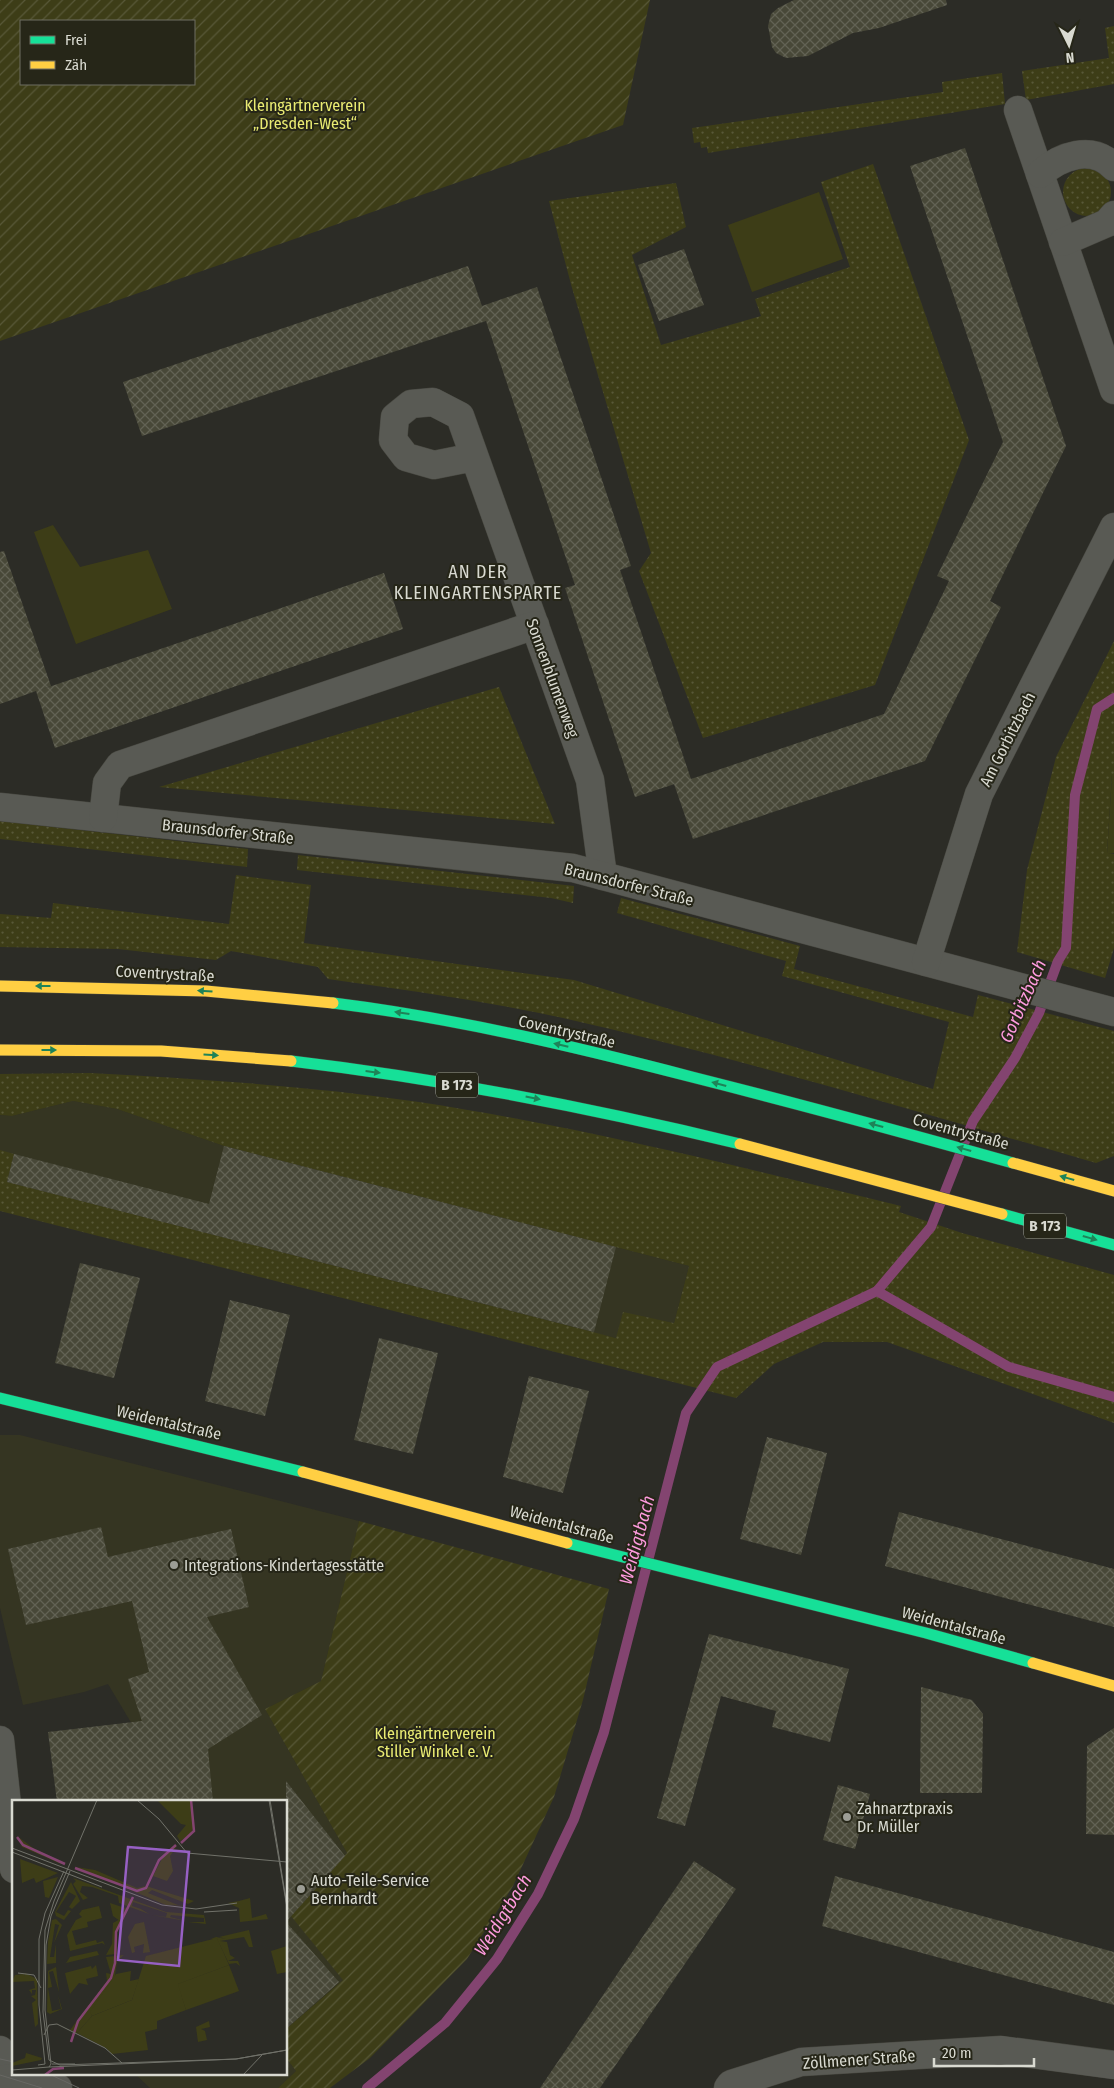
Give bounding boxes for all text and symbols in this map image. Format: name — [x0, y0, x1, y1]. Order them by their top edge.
legend — [20, 20, 195, 85]
north arrow — [1044, 20, 1094, 70]
text: Frei — [65, 31, 87, 49]
text: N — [1065, 49, 1075, 66]
text: Zäh — [65, 56, 87, 74]
park label: Kleingärtnerverein „Dresden-West“ — [244, 96, 366, 133]
district label: AN DER KLEINGARTENSPARTE — [394, 561, 562, 604]
street label: Sonnenblumenweg — [522, 616, 583, 741]
street label: Am Gorbitzbach — [976, 689, 1039, 790]
street label: Braunsdorfer Straße — [161, 815, 295, 848]
street label: Braunsdorfer Straße — [562, 859, 696, 910]
water label: Gorbitzbach — [995, 956, 1051, 1046]
street label: Coventrystraße — [115, 961, 215, 986]
one-way arrow — [35, 982, 51, 990]
one-way arrow — [197, 986, 213, 994]
one-way arrow — [394, 1009, 410, 1017]
street label: Coventrystraße — [517, 1011, 617, 1052]
one-way arrow — [554, 1041, 569, 1049]
one-way arrow — [41, 1046, 57, 1054]
one-way arrow — [203, 1051, 219, 1059]
one-way arrow — [365, 1068, 381, 1076]
road number: B 173 — [436, 1072, 478, 1098]
one-way arrow — [711, 1079, 726, 1087]
one-way arrow — [525, 1094, 541, 1102]
street label: Coventrystraße — [911, 1110, 1011, 1153]
one-way arrow — [869, 1121, 884, 1129]
one-way arrow — [956, 1144, 971, 1152]
one-way arrow — [1059, 1173, 1074, 1181]
road number: B 173 — [1024, 1214, 1066, 1238]
one-way arrow — [1083, 1235, 1098, 1243]
street label: Weidentalstraße — [115, 1401, 223, 1444]
water label: Weidigtbach — [615, 1493, 659, 1587]
street label: Weidentalstraße — [508, 1501, 616, 1548]
place label: Integrations-Kindertagesstätte — [184, 1556, 384, 1575]
marker: Integrations-Kindertagesstätte — [168, 1559, 180, 1571]
street label: Weidentalstraße — [900, 1602, 1008, 1649]
park label: Kleingärtnerverein Stiller Winkel e. V. — [374, 1724, 496, 1761]
place label: Zahnarztpraxis Dr. Müller — [857, 1799, 953, 1836]
inset map — [12, 1800, 288, 2076]
marker: Zahnarztpraxis Dr. Müller — [841, 1811, 853, 1823]
water label: Weidigtbach — [469, 1870, 537, 1960]
place label: Auto-Teile-Service Bernhardt — [311, 1871, 429, 1908]
marker: Auto-Teile-Service Bernhardt — [295, 1883, 307, 1895]
scale bar — [934, 2036, 1034, 2068]
text: 20 m — [942, 2044, 972, 2062]
street label: Zöllmener Straße — [802, 2046, 916, 2073]

